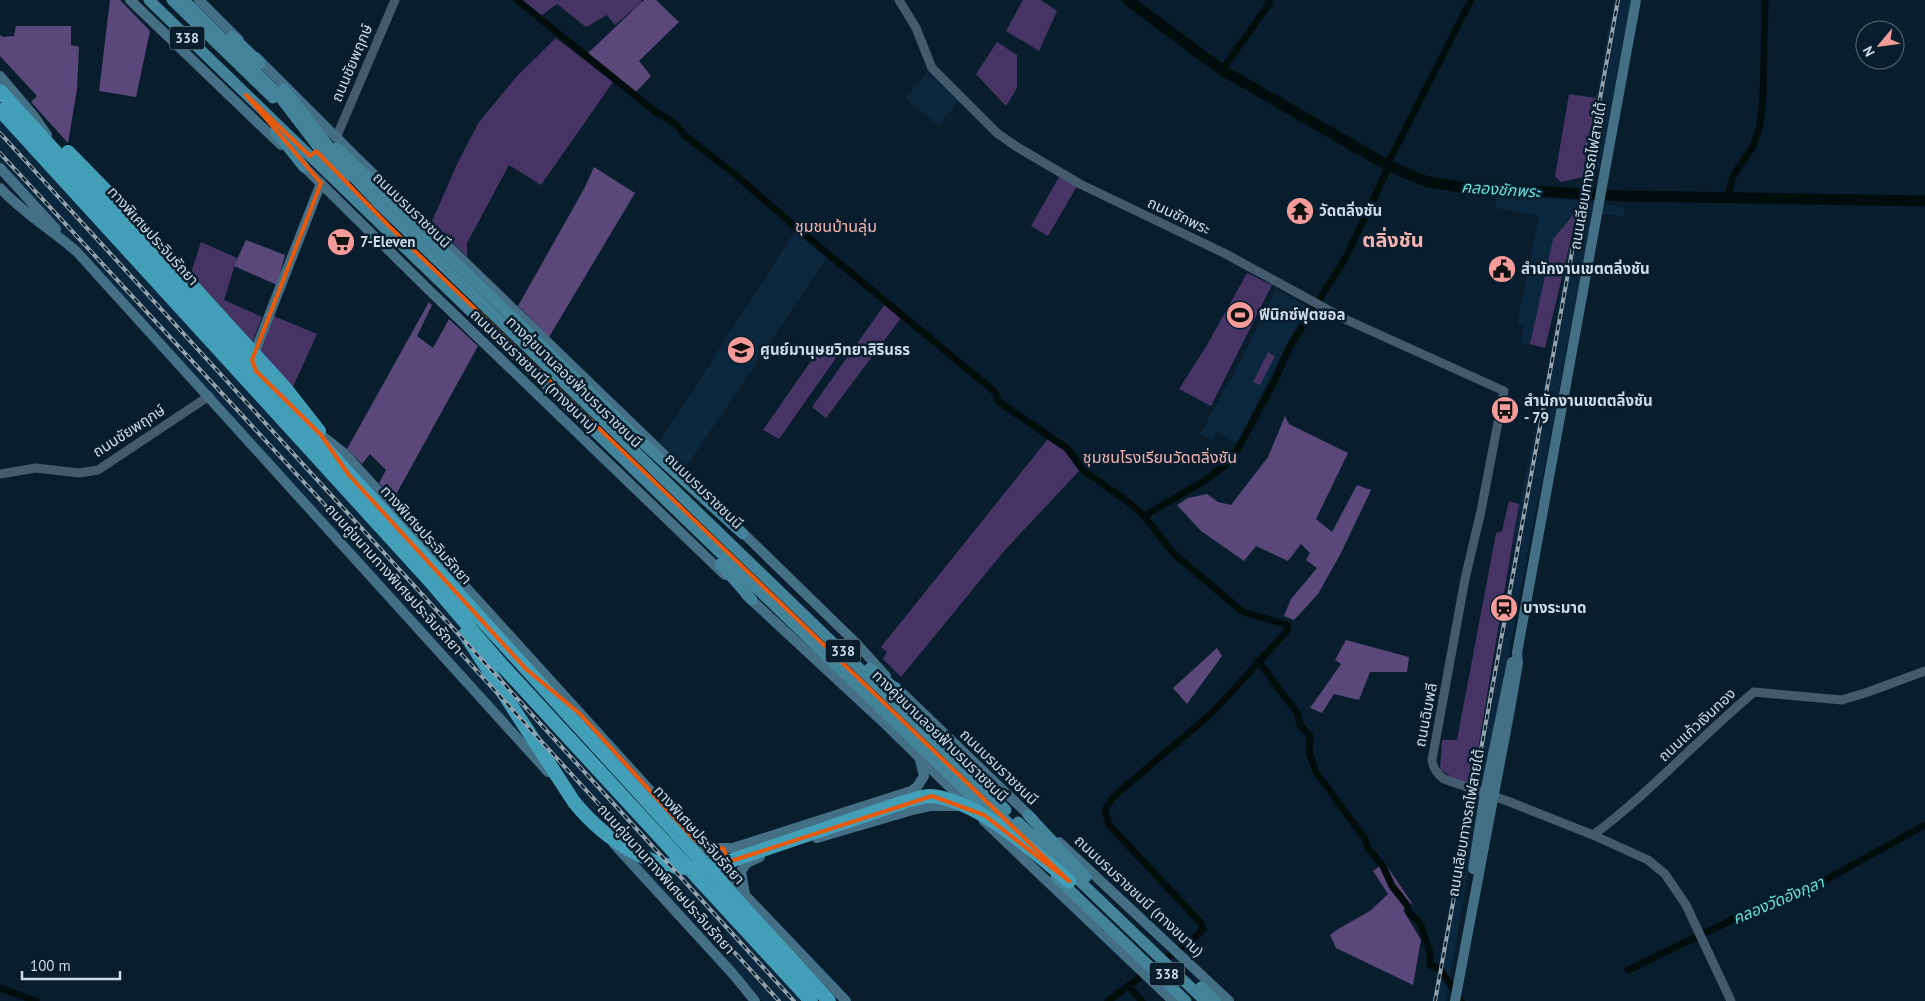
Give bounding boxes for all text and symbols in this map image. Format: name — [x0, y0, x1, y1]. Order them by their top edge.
north arrow — [1855, 20, 1905, 70]
street label: ถนนชัยพฤกษ์ — [327, 21, 377, 105]
road number: 338 — [170, 26, 204, 49]
text: N — [1859, 43, 1879, 60]
street label: ถนนเลียบทางรถไฟสายใต้ — [1565, 101, 1610, 251]
street label: ถนนบรมราชชนนี — [369, 168, 455, 252]
water label: คลองชักพระ — [1461, 176, 1543, 202]
street label: ทางพิเศษประจิมรัถยา — [104, 182, 203, 289]
street label: ถนนชักพระ — [1145, 193, 1214, 238]
temple icon: วัดตลิ่งชัน — [1285, 196, 1315, 226]
place label: วัดตลิ่งชัน — [1319, 201, 1382, 220]
district label: ชุมชนบ้านลุ่ม — [795, 216, 877, 236]
supermarket icon: 7-Eleven — [326, 227, 356, 257]
district label: ตลิ่งชัน — [1362, 227, 1424, 253]
place label: 7-Eleven — [360, 232, 415, 251]
public building icon: สำนักงานเขตตลิ่งชัน — [1487, 254, 1517, 284]
place label: สำนักงานเขตตลิ่งชัน — [1521, 259, 1650, 278]
sports icon: ฟีนิกซ์ฟุตซอล — [1225, 300, 1255, 330]
street label: ถนนบรมราชชนนี (ทางขนาน) — [467, 305, 602, 436]
place label: ฟีนิกซ์ฟุตซอล — [1259, 305, 1345, 324]
street label: ทางคู่ขนานลอยฟ้าบรมราชชนนี — [502, 312, 646, 452]
school or university icon: ศูนย์มานุษยวิทยาสิรินธร — [726, 335, 756, 365]
place label: ศูนย์มานุษยวิทยาสิรินธร — [760, 340, 910, 360]
place label: สำนักงานเขตตลิ่งชัน - 79 — [1524, 391, 1653, 427]
bus stop icon: สำนักงานเขตตลิ่งชัน - 79 — [1490, 395, 1520, 425]
street label: ถนนชัยพฤกษ์ — [89, 400, 169, 461]
district label: ชุมชนโรงเรียนวัดตลิ่งชัน — [1083, 447, 1237, 467]
street label: ถนนบรมราชชนนี — [661, 449, 747, 533]
street label: ทางพิเศษประจิมรัถยา — [377, 481, 476, 588]
street label: ถนนคู่ขนานทางพิเศษประจิมรัถยา — [322, 499, 467, 658]
station icon: บางระมาด — [1489, 593, 1519, 623]
place label: บางระมาด — [1523, 598, 1586, 617]
road number: 338 — [826, 640, 860, 662]
street label: ทางคู่ขนานลอยฟ้าบรมราชชนนี — [868, 666, 1012, 806]
street label: ถนนฉิมพลี — [1410, 681, 1441, 748]
street label: ถนนแก้วเงินทอง — [1654, 684, 1739, 765]
street label: ถนนบรมราชชนนี — [956, 725, 1042, 809]
street label: ถนนเลียบทางรถไฟสายใต้ — [1443, 748, 1488, 898]
street label: ทางพิเศษประจิมรัถยา — [650, 781, 749, 888]
street label: ถนนคู่ขนานทางพิเศษประจิมรัถยา — [594, 799, 739, 958]
street label: ถนนบรมราชชนนี (ทางขนาน) — [1071, 831, 1208, 960]
water label: คลองวัดอังกุลา — [1729, 871, 1829, 929]
scale bar — [22, 948, 120, 980]
text: 100 m — [30, 956, 71, 975]
road number: 338 — [1150, 962, 1184, 986]

